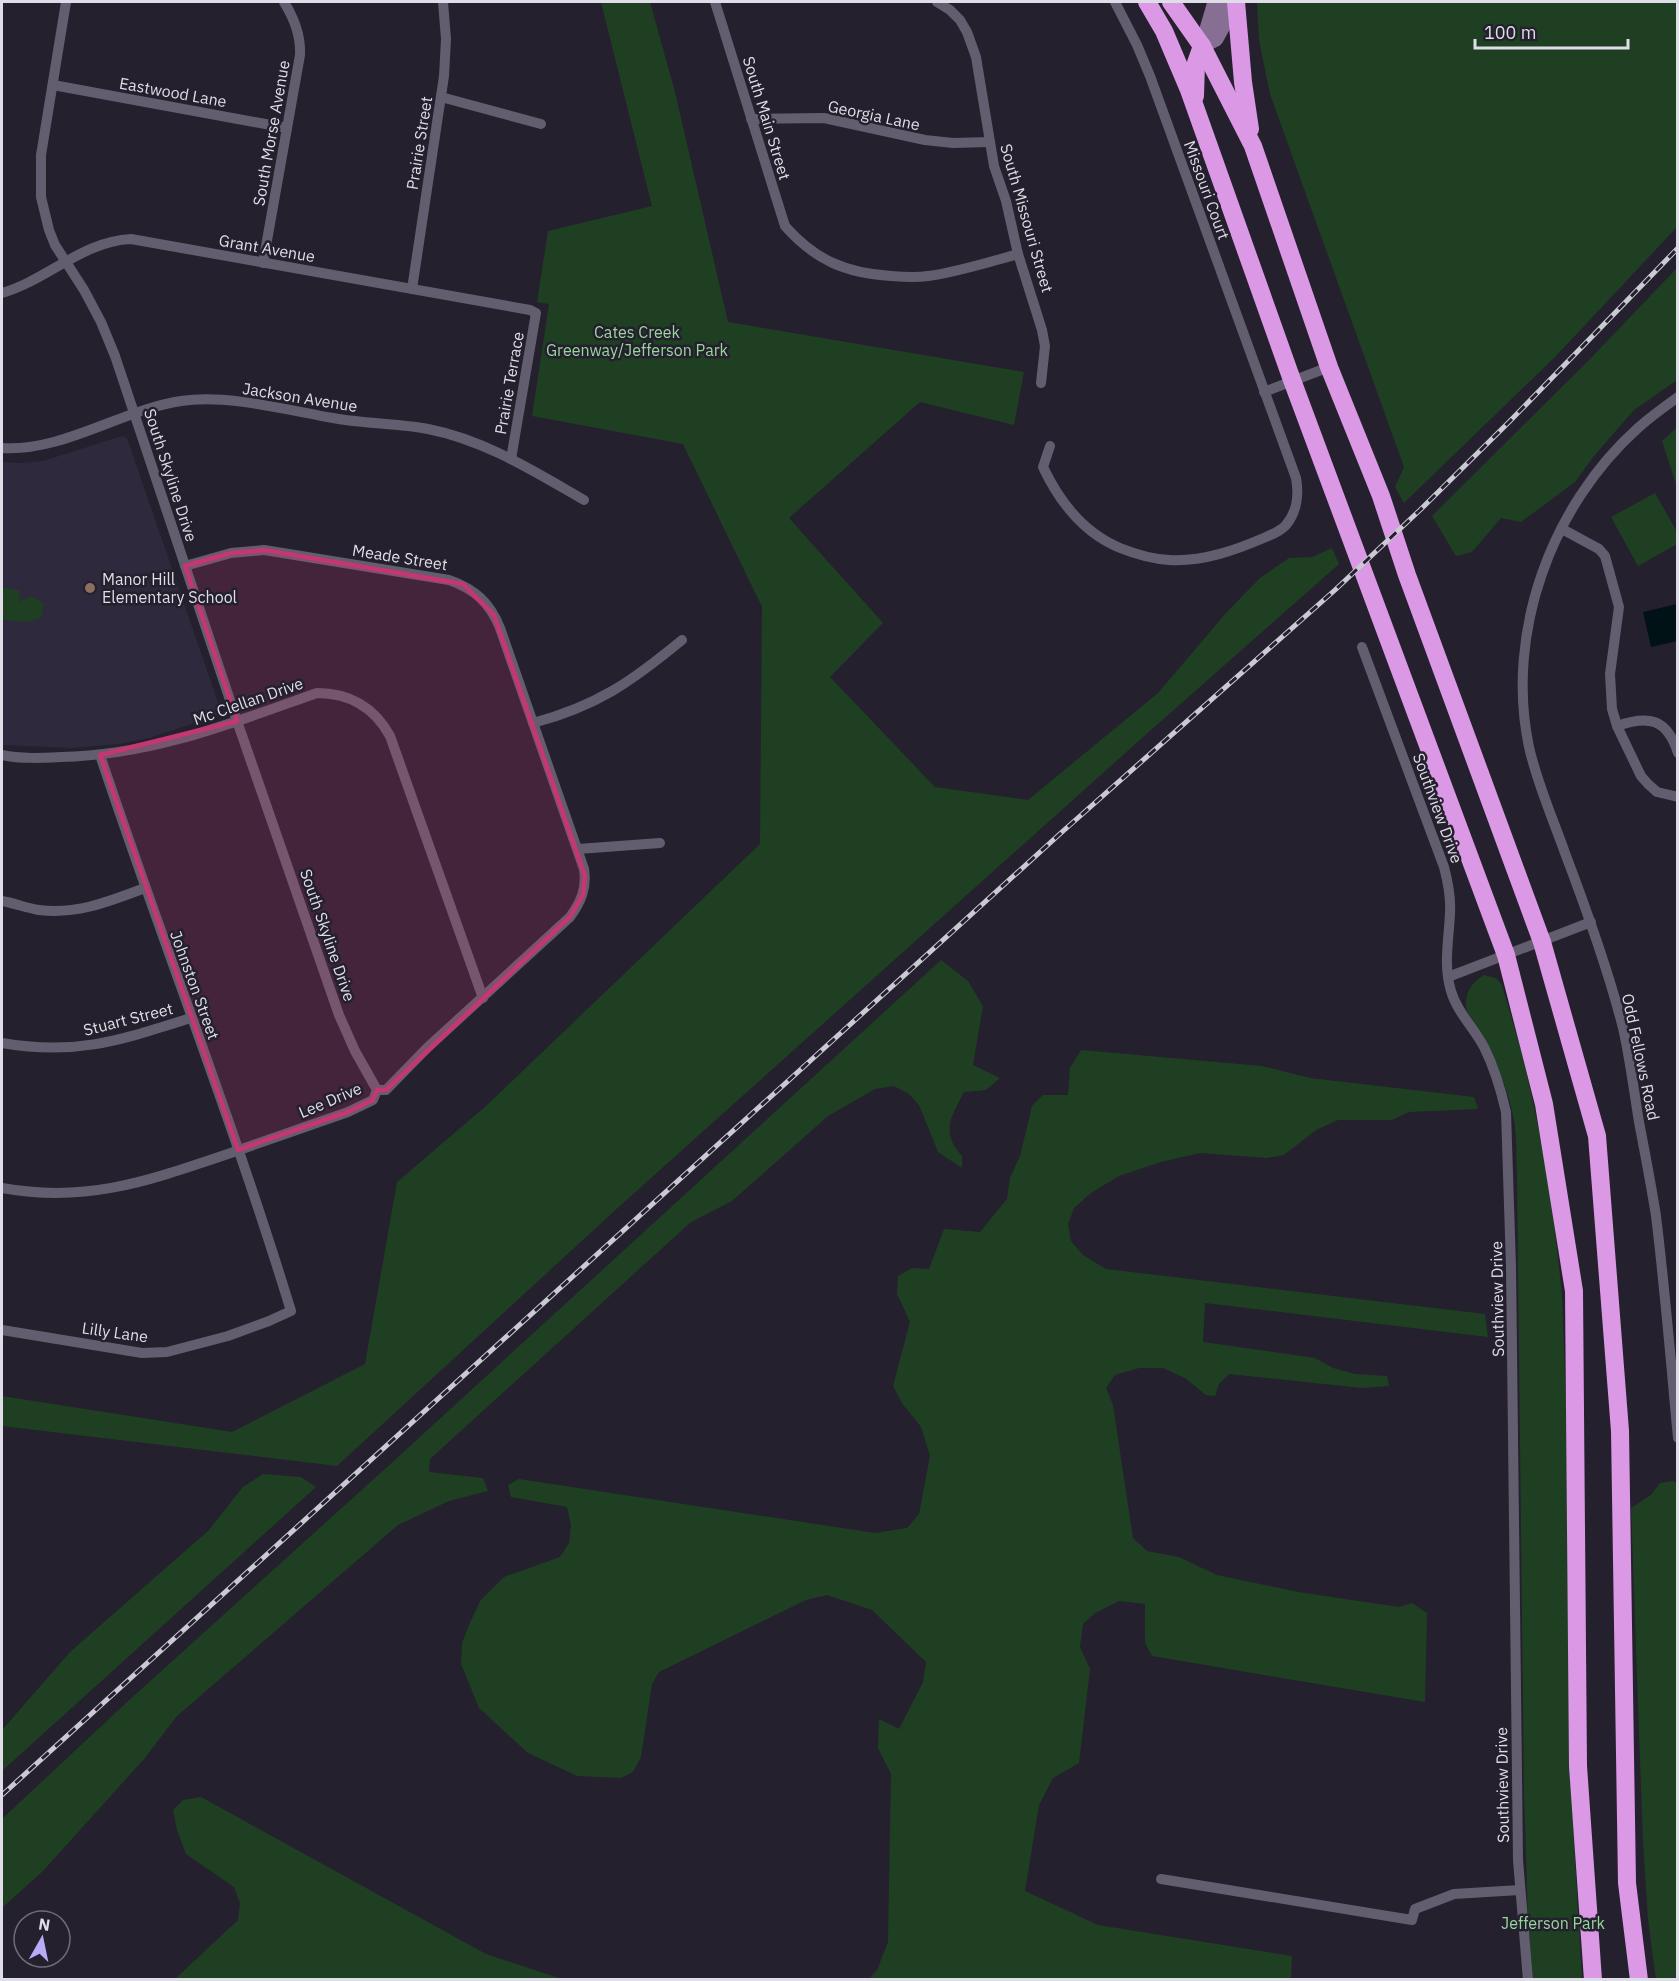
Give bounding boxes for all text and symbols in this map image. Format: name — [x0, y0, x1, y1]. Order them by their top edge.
scale bar — [1475, 12, 1628, 50]
text: 100 m — [1484, 21, 1536, 44]
street label: South Main Street — [739, 54, 795, 182]
street label: South Morse Avenue — [248, 58, 294, 207]
street label: Eastwood Lane — [118, 73, 229, 111]
street label: Prairie Street — [402, 95, 436, 191]
street label: Georgia Lane — [826, 95, 922, 135]
street label: Missouri Court — [1180, 138, 1234, 242]
street label: South Missouri Street — [996, 141, 1058, 295]
street label: Grant Avenue — [217, 230, 317, 266]
park label: Cates Creek Greenway/Jefferson Park — [546, 322, 729, 360]
street label: Prairie Terrace — [490, 330, 528, 436]
street label: Jackson Avenue — [241, 378, 359, 416]
street label: South Skyline Drive — [140, 406, 202, 544]
street label: Meade Street — [351, 540, 449, 574]
place label: Manor Hill Elementary School — [102, 569, 237, 607]
marker: Manor Hill Elementary School — [83, 581, 97, 595]
street label: Mc Clellan Drive — [190, 673, 306, 729]
street label: Southview Drive — [1409, 750, 1467, 866]
street label: South Skyline Drive — [296, 866, 360, 1004]
street label: Johnston Street — [166, 928, 224, 1042]
street label: Odd Fellows Road — [1618, 992, 1664, 1122]
street label: Stuart Street — [81, 998, 175, 1040]
street label: Lee Drive — [296, 1078, 365, 1122]
street label: Southview Drive — [1486, 1241, 1508, 1357]
street label: Lilly Lane — [81, 1317, 150, 1347]
street label: Southview Drive — [1491, 1727, 1513, 1843]
north arrow — [12, 1909, 72, 1969]
text: N — [37, 1913, 52, 1935]
park label: Jefferson Park — [1501, 1913, 1606, 1933]

